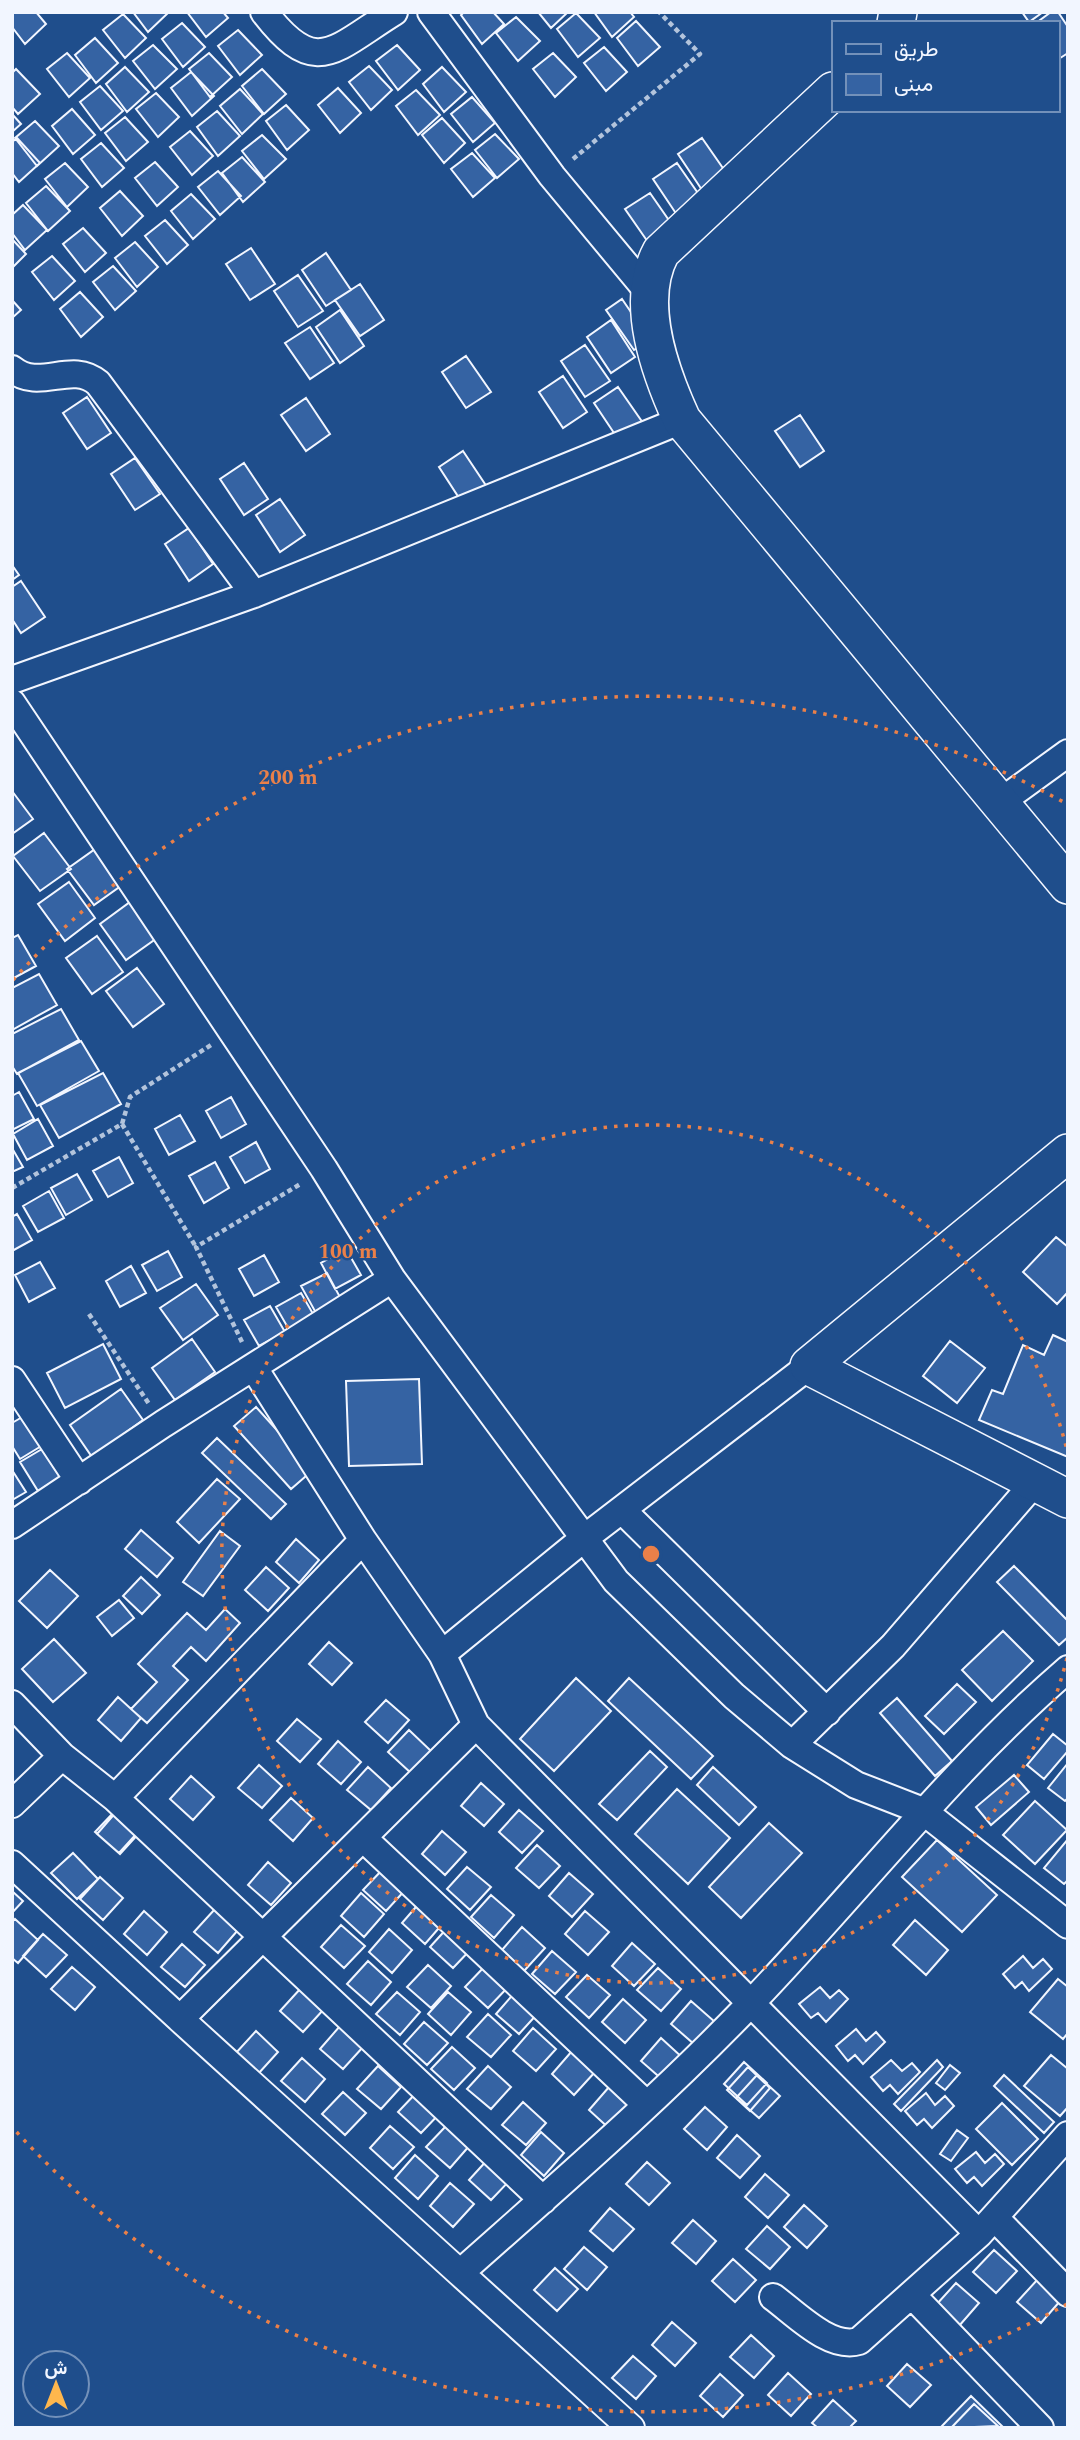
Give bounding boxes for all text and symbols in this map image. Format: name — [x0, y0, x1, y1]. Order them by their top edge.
legend — [832, 21, 1059, 112]
text: طريق — [894, 34, 939, 66]
text: مبنى — [894, 69, 933, 101]
text: 200 m — [258, 762, 318, 794]
text: 100 m — [318, 1236, 378, 1268]
centre of rings — [639, 1542, 663, 1566]
north arrow — [21, 2349, 91, 2419]
text: ش — [45, 2354, 68, 2383]

